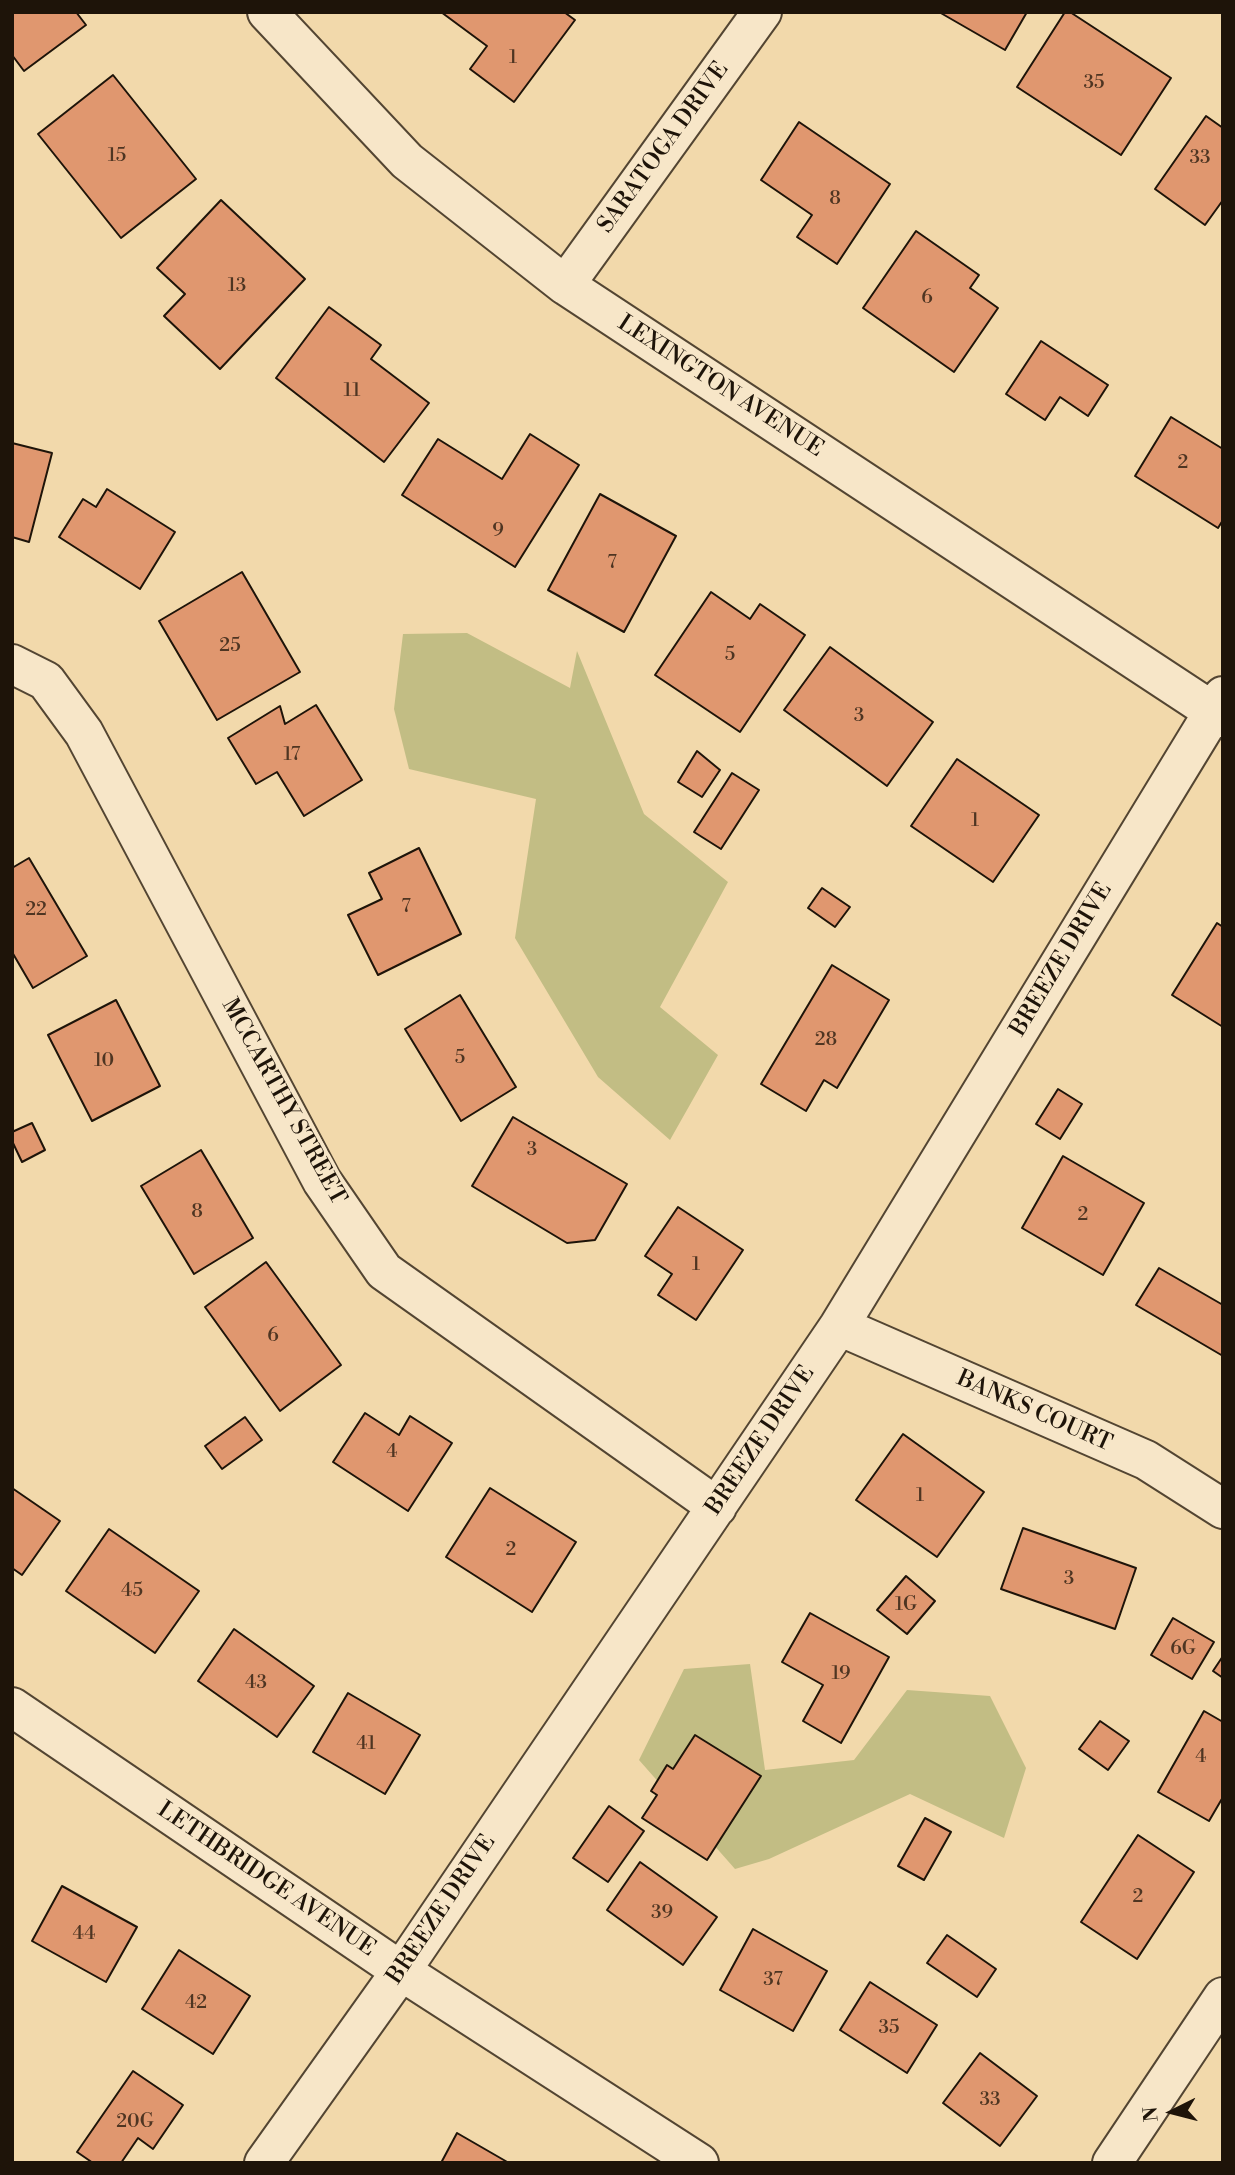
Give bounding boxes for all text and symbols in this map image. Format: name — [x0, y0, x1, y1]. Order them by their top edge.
house number: 1 — [509, 47, 517, 69]
street label: SARATOGA DRIVE — [593, 57, 735, 239]
house number: 35 — [1084, 72, 1104, 94]
house number: 15 — [108, 145, 126, 167]
house number: 33 — [1190, 147, 1210, 169]
house number: 8 — [829, 188, 841, 210]
house number: 13 — [228, 275, 246, 297]
house number: 6 — [921, 287, 933, 309]
street label: LEXINGTON AVENUE — [612, 310, 828, 464]
house number: 11 — [344, 380, 360, 402]
house number: 2 — [1178, 452, 1188, 474]
house number: 9 — [492, 520, 504, 542]
house number: 7 — [607, 552, 617, 574]
house number: 25 — [219, 635, 241, 657]
house number: 5 — [725, 644, 735, 666]
house number: 3 — [854, 705, 864, 727]
house number: 17 — [284, 744, 300, 766]
house number: 1 — [971, 810, 979, 832]
street label: BREEZE DRIVE — [1005, 878, 1119, 1042]
house number: 7 — [401, 896, 411, 918]
house number: 22 — [25, 899, 47, 921]
street label: MCCARTHY STREET — [215, 994, 351, 1210]
house number: 28 — [815, 1029, 837, 1051]
house number: 5 — [455, 1047, 465, 1069]
house number: 10 — [94, 1050, 114, 1072]
house number: 3 — [527, 1139, 537, 1161]
house number: 8 — [191, 1201, 203, 1223]
house number: 2 — [1078, 1204, 1088, 1226]
house number: 1 — [692, 1254, 700, 1276]
house number: 6 — [267, 1325, 279, 1347]
street label: BREEZE DRIVE — [701, 1361, 821, 1521]
street label: BANKS COURT — [952, 1365, 1116, 1459]
house number: 4 — [386, 1441, 398, 1463]
house number: 1 — [916, 1485, 924, 1507]
house number: 2 — [506, 1539, 516, 1561]
house number: 3 — [1064, 1568, 1074, 1590]
house number: 45 — [121, 1580, 143, 1602]
house number: 1G — [895, 1594, 917, 1616]
house number: 6G — [1170, 1638, 1196, 1660]
house number: 19 — [831, 1663, 851, 1685]
house number: 43 — [245, 1672, 267, 1694]
house number: 41 — [356, 1733, 376, 1755]
house number: 4 — [1195, 1746, 1207, 1768]
street label: LETHBRIDGE AVENUE — [152, 1797, 380, 1963]
street label: BREEZE DRIVE — [382, 1830, 502, 1990]
house number: 2 — [1133, 1886, 1143, 1908]
house number: 39 — [651, 1902, 673, 1924]
house number: 44 — [73, 1923, 95, 1945]
house number: 37 — [763, 1969, 783, 1991]
house number: 42 — [185, 1992, 207, 2014]
house number: 35 — [879, 2017, 899, 2039]
north arrow — [1137, 2077, 1207, 2147]
house number: 33 — [980, 2089, 1000, 2111]
text: N — [1138, 2105, 1164, 2123]
house number: 20G — [116, 2111, 154, 2133]

